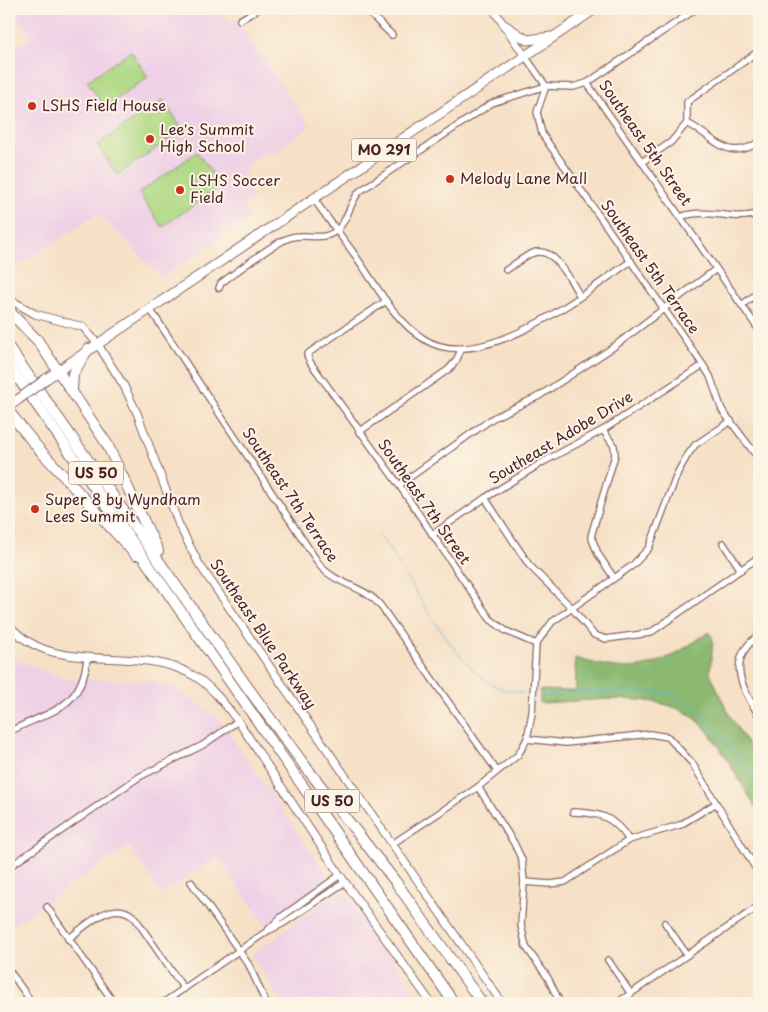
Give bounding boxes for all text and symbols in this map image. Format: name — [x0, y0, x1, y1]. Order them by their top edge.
street label: Southeast 5th Street — [594, 74, 698, 210]
place label: LSHS Field House — [42, 93, 166, 116]
marker: LSHS Field House — [26, 100, 38, 112]
place label: Lee's Summit High School — [160, 117, 254, 157]
marker: Lee's Summit High School — [144, 133, 156, 145]
road number: MO 291 — [352, 138, 416, 162]
place label: Melody Lane Mall — [460, 166, 587, 189]
place label: LSHS Soccer Field — [190, 168, 280, 208]
marker: Melody Lane Mall — [444, 173, 456, 185]
marker: LSHS Soccer Field — [174, 184, 186, 196]
street label: Southeast 5th Terrace — [596, 194, 706, 338]
street label: Southeast Adobe Drive — [484, 385, 637, 489]
street label: Southeast 7th Terrace — [238, 422, 345, 566]
street label: Southeast 7th Street — [373, 434, 477, 569]
road number: US 50 — [68, 462, 124, 484]
place label: Super 8 by Wyndham Lees Summit — [45, 487, 201, 527]
marker: Super 8 by Wyndham Lees Summit — [29, 503, 41, 515]
street label: Southeast Blue Parkway — [205, 554, 323, 713]
road number: US 50 — [304, 789, 360, 812]

